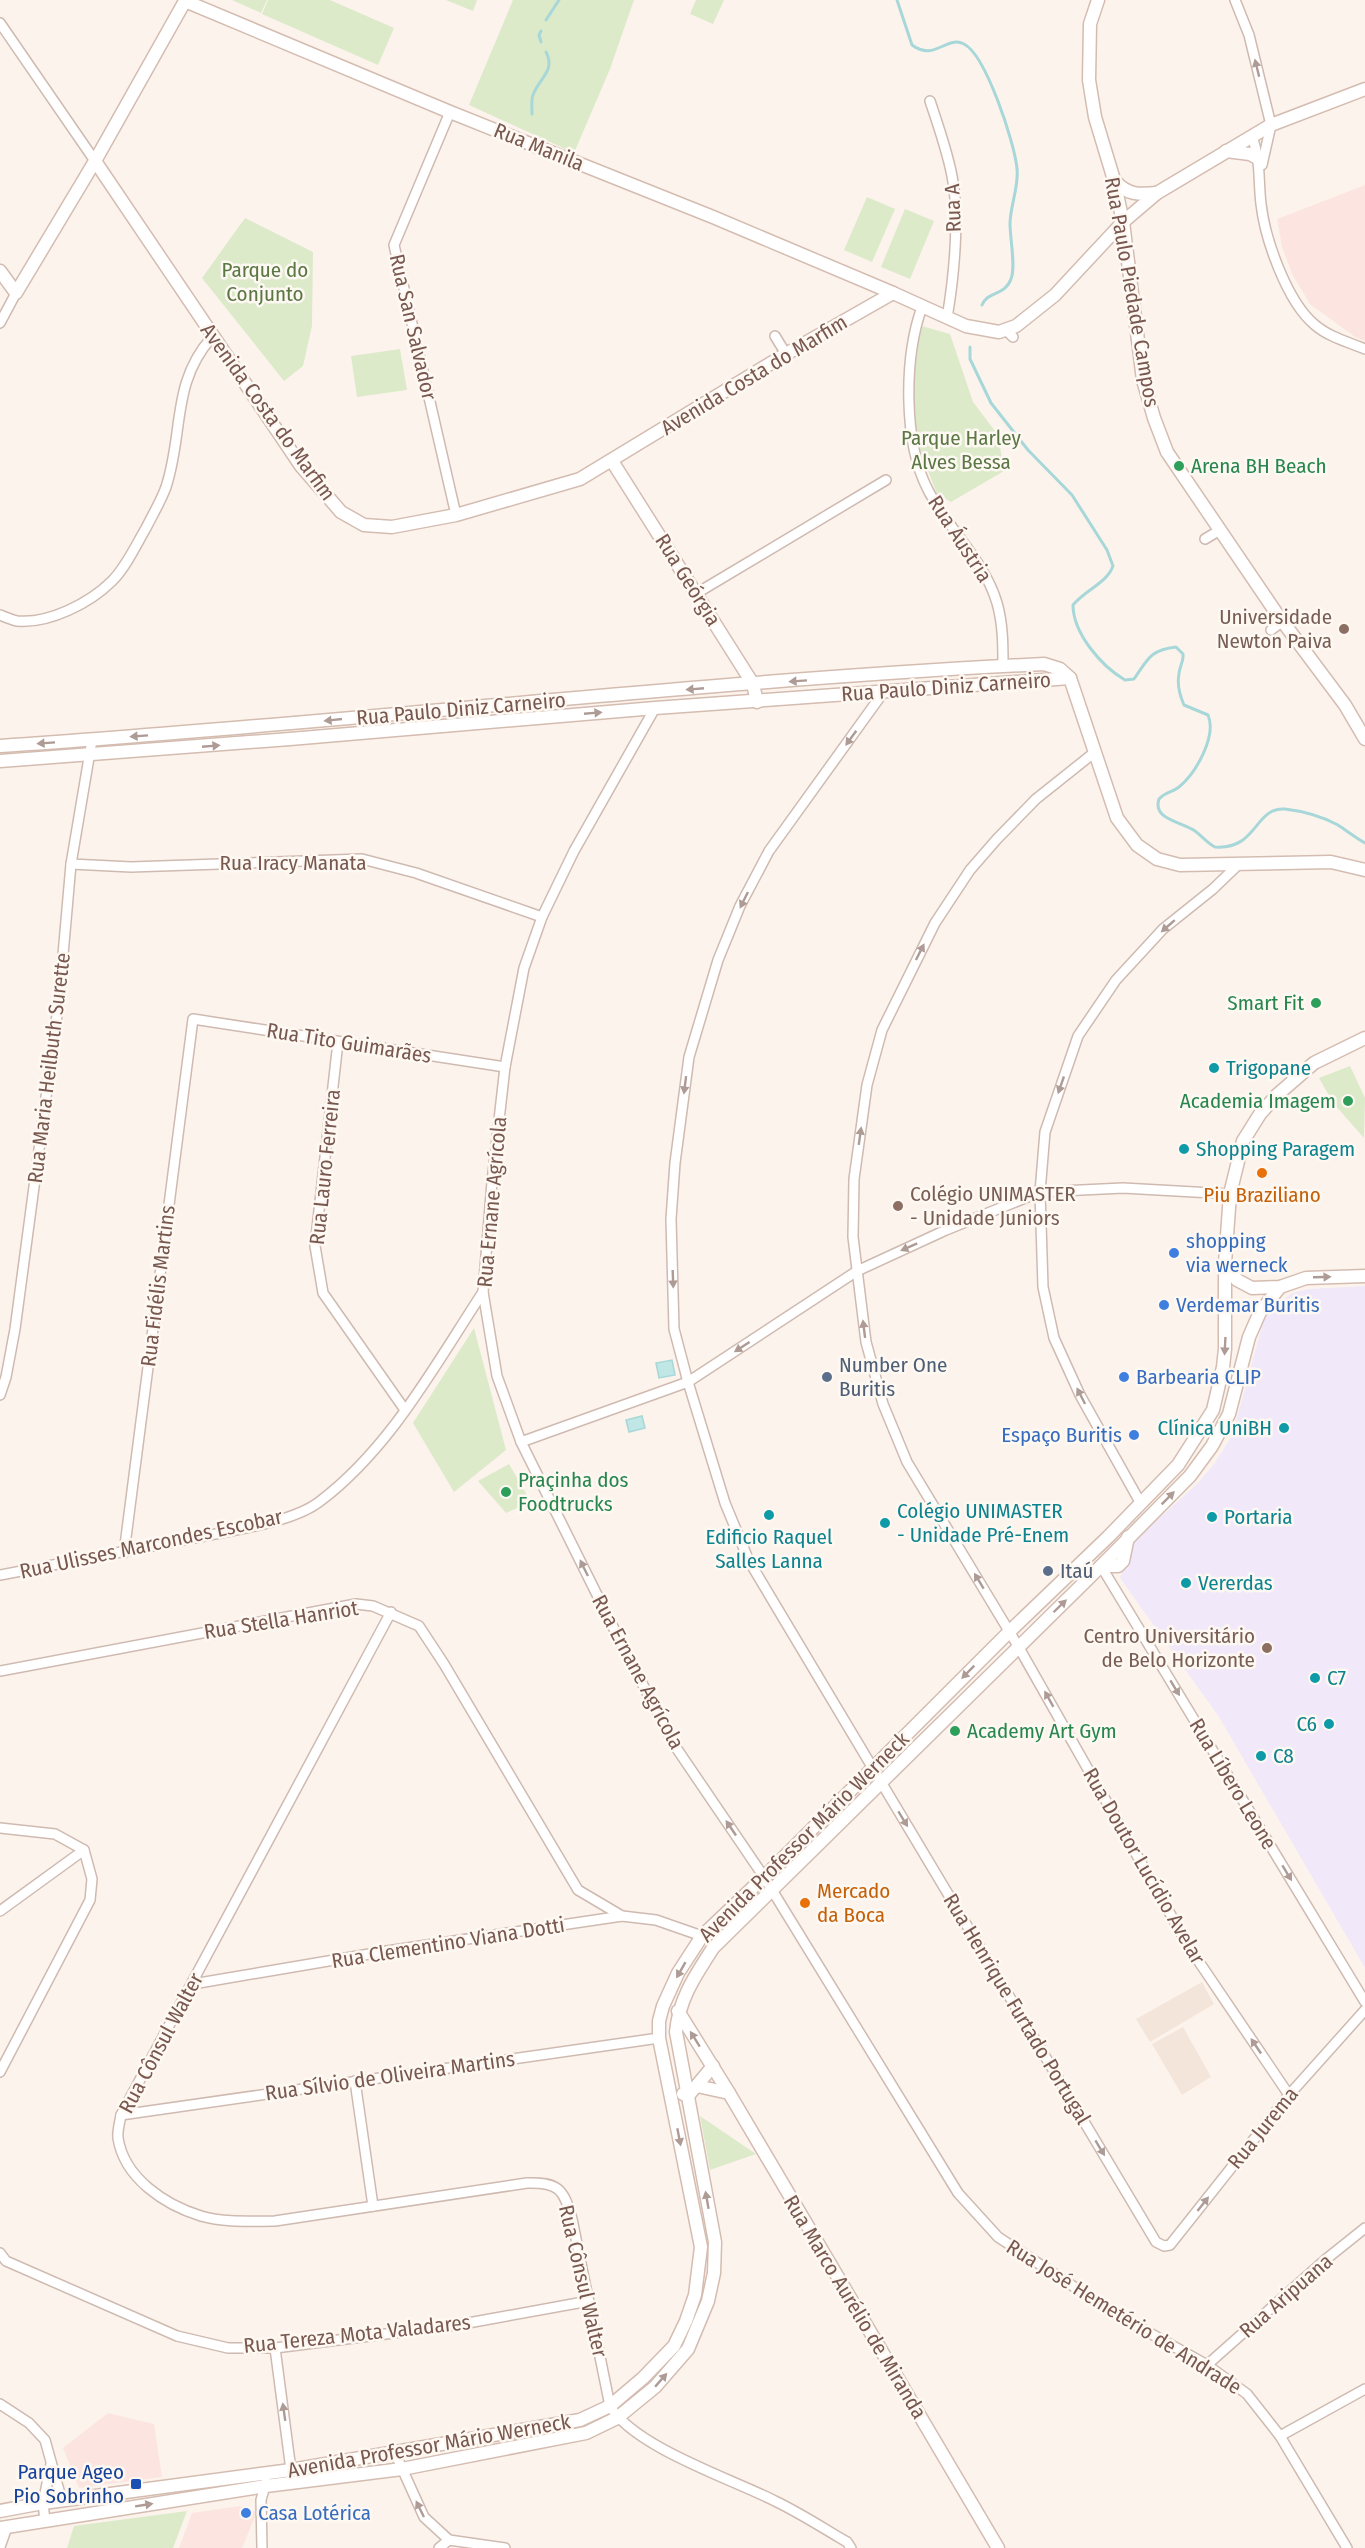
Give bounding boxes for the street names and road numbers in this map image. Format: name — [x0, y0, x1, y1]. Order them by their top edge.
street label: Rua Manila — [490, 117, 588, 177]
street label: Rua Paulo Piedade Campos — [1099, 175, 1165, 409]
street label: Rua A — [939, 183, 967, 233]
street label: Rua San Salvador — [384, 251, 443, 403]
street label: Avenida Costa do Marfim — [656, 309, 852, 441]
street label: Avenida Costa do Marfim — [195, 318, 341, 506]
street label: Rua Áustria — [922, 491, 998, 587]
street label: Rua Geórgia — [650, 529, 726, 631]
street label: Rua Paulo Diniz Carneiro — [840, 667, 1052, 707]
street label: Rua Paulo Diniz Carneiro — [355, 687, 567, 731]
street label: Rua Iracy Manata — [220, 850, 367, 876]
street label: Rua Maria Heilbuth Surette — [22, 951, 76, 1185]
street label: Rua Tito Guimarães — [265, 1017, 433, 1069]
street label: Rua Lauro Ferreira — [304, 1088, 346, 1246]
street label: Rua Ernane Agrícola — [472, 1116, 512, 1288]
street label: Rua Fidélis Martins — [135, 1204, 181, 1368]
street label: Rua Ulisses Marcondes Escobar — [17, 1503, 285, 1585]
street label: Rua Ernane Agrícola — [586, 1590, 690, 1754]
street label: Rua Stella Hanriot — [202, 1595, 360, 1645]
street label: Rua Líbero Leone — [1184, 1714, 1282, 1854]
street label: Avenida Professor Mário Werneck — [693, 1726, 915, 1948]
street label: Rua Doutor Lucídio Avelar — [1077, 1763, 1211, 1969]
street label: Rua Henrique Furtado Portugal — [938, 1889, 1097, 2130]
street label: Rua Clementino Viana Dotti — [330, 1912, 566, 1974]
street label: Rua Cônsul Walter — [113, 1968, 209, 2118]
street label: Rua Sílvio de Oliveira Martins — [264, 2046, 516, 2106]
street label: Rua Jurema — [1222, 2082, 1304, 2174]
street label: Rua Marco Aurélio de Miranda — [778, 2190, 932, 2424]
street label: Rua Cônsul Walter — [553, 2202, 613, 2360]
street label: Rua José Hemetério de Andrade — [1002, 2234, 1246, 2400]
street label: Rua Aripuana — [1234, 2248, 1338, 2344]
street label: Rua Tereza Mota Valadares — [242, 2309, 472, 2359]
street label: Avenida Professor Mário Werneck — [286, 2408, 573, 2484]

